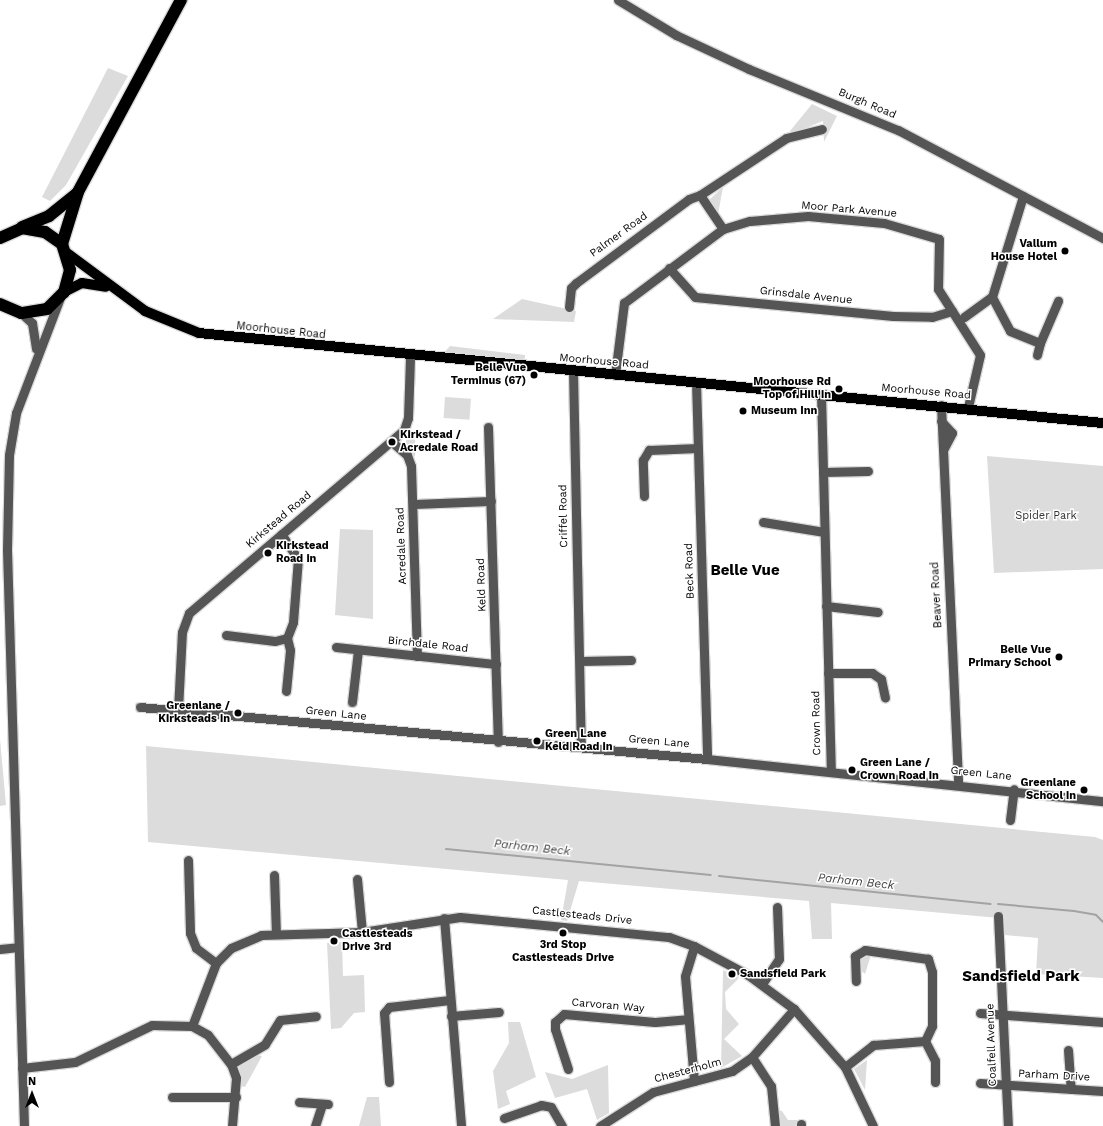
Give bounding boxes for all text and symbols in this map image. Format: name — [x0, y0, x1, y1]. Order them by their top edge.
street label: Burgh Road — [836, 86, 898, 122]
street label: Moor Park Avenue — [800, 199, 898, 221]
street label: Palmer Road — [588, 210, 650, 260]
place label: Vallum House Hotel — [991, 238, 1057, 264]
marker: Vallum House Hotel — [1060, 246, 1070, 256]
street label: Grinsdale Avenue — [759, 285, 853, 307]
street label: Moorhouse Road — [236, 320, 326, 342]
street label: Moorhouse Road — [559, 352, 649, 372]
place label: Belle Vue Terminus (67) — [451, 362, 526, 388]
marker: Belle Vue Terminus (67) — [529, 370, 539, 380]
place label: Moorhouse Rd Top of Hill in — [753, 376, 831, 402]
street label: Moorhouse Road — [881, 382, 971, 402]
marker: Moorhouse Rd Top of Hill in — [834, 384, 844, 394]
place label: Museum Inn — [751, 404, 817, 418]
marker: Museum Inn — [738, 406, 748, 416]
place label: Kirkstead / Acredale Road — [400, 429, 478, 455]
marker: Kirkstead / Acredale Road — [387, 437, 397, 447]
street label: Criffel Road — [557, 484, 571, 548]
street label: Kirkstead Road — [244, 489, 314, 551]
street label: Acredale Road — [394, 507, 410, 585]
park label: Spider Park — [1015, 509, 1077, 523]
place label: Kirkstead Road in — [276, 540, 329, 566]
street label: Beck Road — [682, 543, 698, 599]
marker: Kirkstead Road in — [263, 548, 273, 558]
street label: Keld Road — [474, 558, 490, 612]
street label: Beaver Road — [929, 561, 945, 629]
district label: Belle Vue — [710, 562, 780, 580]
street label: Birchdale Road — [387, 634, 469, 656]
place label: Belle Vue Primary School — [968, 644, 1051, 670]
marker: Belle Vue Primary School — [1054, 652, 1064, 662]
street label: Crown Road — [810, 690, 824, 756]
place label: Greenlane / Kirksteads in — [158, 700, 230, 726]
street label: Green Lane — [305, 704, 367, 724]
marker: Greenlane / Kirksteads in — [233, 708, 243, 718]
place label: Green Lane Keld Road in — [545, 728, 613, 754]
street label: Green Lane — [628, 733, 690, 751]
marker: Green Lane Keld Road in — [532, 736, 542, 746]
place label: Green Lane / Crown Road in — [860, 757, 939, 783]
street label: Green Lane — [950, 764, 1012, 784]
marker: Green Lane / Crown Road in — [847, 765, 857, 775]
place label: Greenlane School in — [1021, 777, 1076, 803]
marker: Greenlane School in — [1079, 785, 1089, 795]
water label: Parham Beck — [493, 837, 571, 859]
water label: Parham Beck — [817, 871, 895, 893]
street label: Castlesteads Drive — [531, 904, 633, 928]
place label: Castlesteads Drive 3rd — [342, 928, 413, 954]
marker: 3rd Stop Castlesteads Drive — [558, 928, 568, 938]
marker: Castlesteads Drive 3rd — [329, 936, 339, 946]
place label: 3rd Stop Castlesteads Drive — [512, 939, 614, 965]
place label: Sandsfield Park — [740, 967, 826, 981]
district label: Sandsfield Park — [962, 968, 1080, 986]
marker: Sandsfield Park — [727, 969, 737, 979]
street label: Carvoran Way — [571, 996, 645, 1016]
street label: Coalfell Avenue — [984, 1003, 1000, 1087]
street label: Chesterholm — [653, 1056, 723, 1086]
street label: Parham Drive — [1018, 1068, 1090, 1084]
north arrow — [12, 1074, 52, 1114]
text: N — [28, 1075, 36, 1088]

